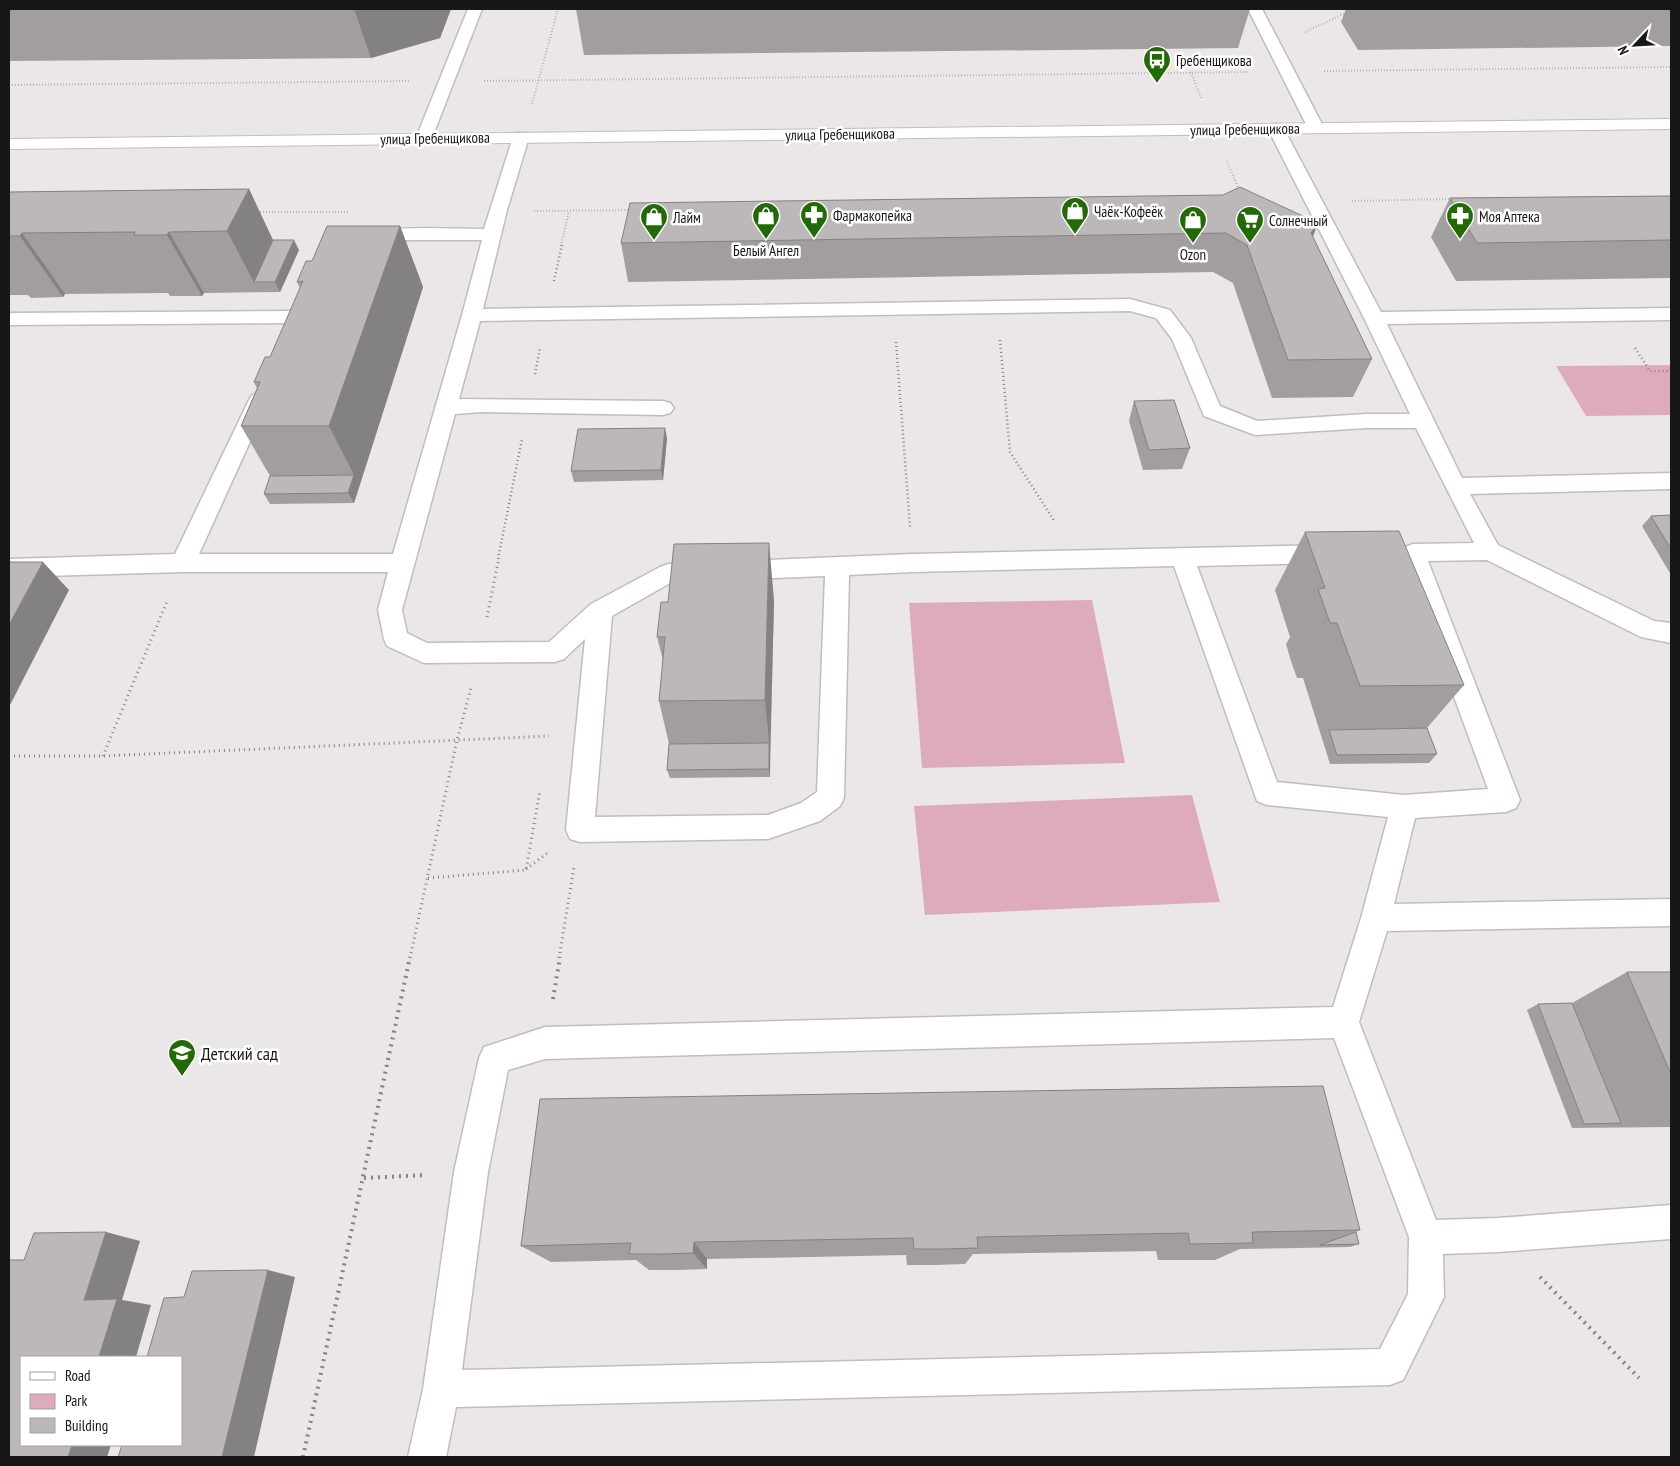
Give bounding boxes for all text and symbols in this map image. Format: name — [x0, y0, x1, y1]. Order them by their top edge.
north arrow — [1610, 20, 1660, 70]
text: N — [1613, 43, 1633, 58]
bus stop icon: Гребенщикова — [1142, 45, 1172, 84]
place label: Гребенщикова — [1176, 51, 1252, 70]
street label: улица Гребенщикова — [1190, 119, 1300, 139]
street label: улица Гребенщикова — [785, 124, 895, 144]
street label: улица Гребенщикова — [380, 128, 490, 148]
shop icon: Чаёк-Кофеёк — [1060, 196, 1090, 235]
pharmacy icon: Фармакопейка — [799, 200, 829, 239]
shop icon: Белый Ангел — [751, 201, 781, 240]
pharmacy icon: Моя Аптека — [1445, 201, 1475, 240]
shop icon: Лайм — [639, 202, 669, 241]
place label: Чаёк-Кофеёк — [1094, 202, 1163, 221]
shop icon: Ozon — [1178, 205, 1208, 244]
supermarket icon: Солнечный — [1235, 205, 1265, 244]
place label: Фармакопейка — [833, 206, 912, 225]
place label: Моя Аптека — [1479, 207, 1540, 226]
place label: Лайм — [672, 208, 701, 227]
place label: Солнечный — [1269, 211, 1328, 230]
place label: Белый Ангел — [733, 241, 799, 260]
place label: Ozon — [1180, 245, 1206, 264]
school or university icon: Детский сад — [167, 1038, 197, 1077]
place label: Детский сад — [201, 1042, 278, 1065]
legend — [20, 1356, 182, 1446]
text: Road — [65, 1366, 91, 1385]
text: Park — [65, 1391, 87, 1410]
text: Building — [65, 1416, 108, 1435]

